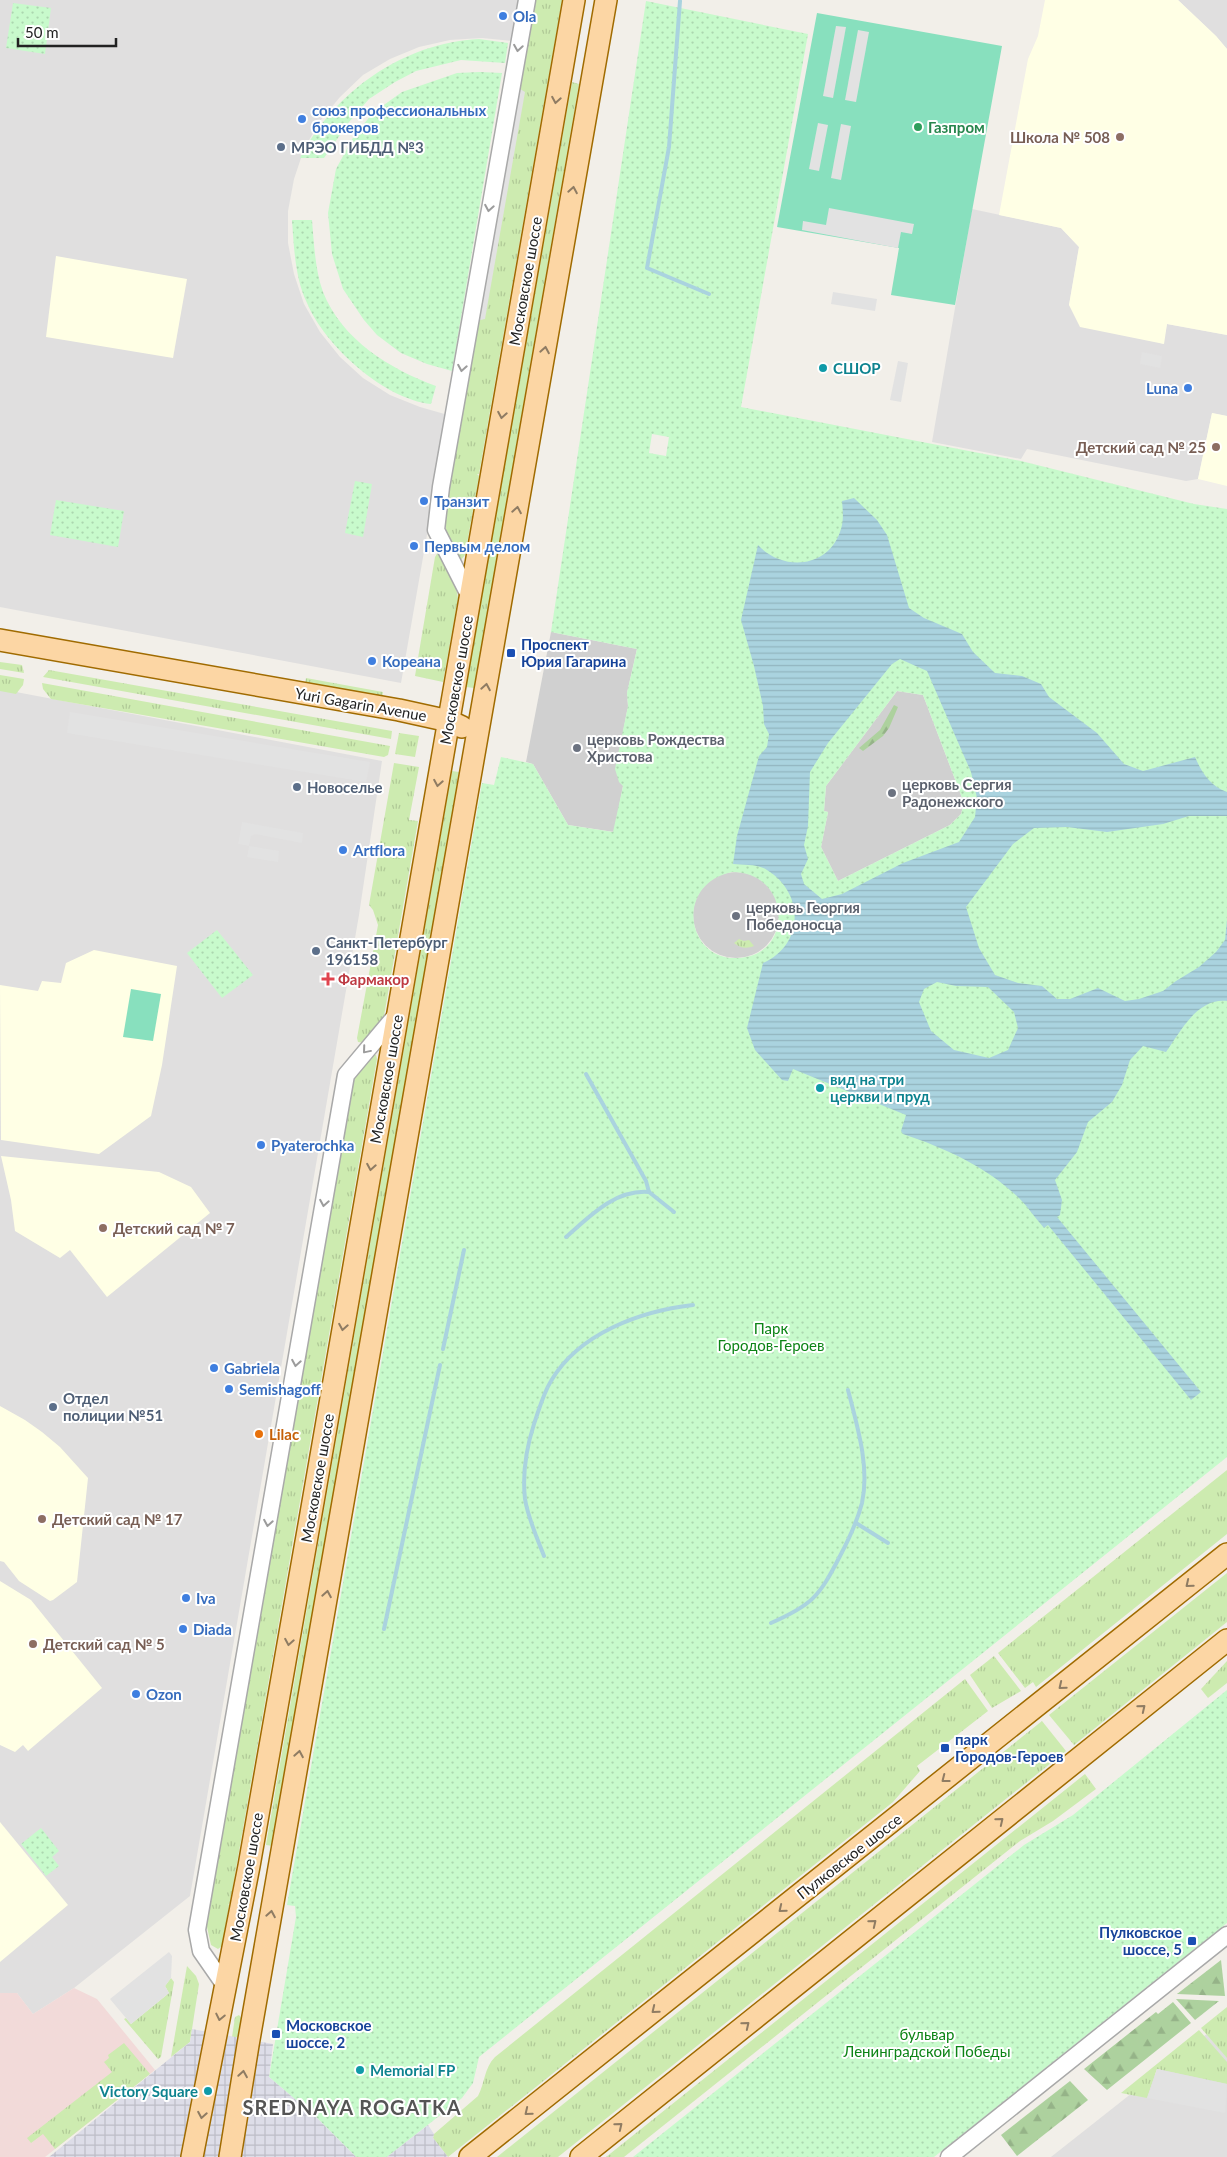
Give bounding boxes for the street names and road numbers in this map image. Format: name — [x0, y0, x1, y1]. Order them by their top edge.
street label: Московское шоссе — [505, 215, 545, 347]
street label: Московское шоссе — [436, 614, 476, 746]
street label: Yuri Gagarin Avenue — [294, 684, 428, 724]
street label: Московское шоссе — [366, 1013, 406, 1145]
street label: Московское шоссе — [297, 1412, 337, 1544]
street label: Пулковское шоссе — [793, 1810, 905, 1902]
street label: Московское шоссе — [226, 1811, 266, 1943]

